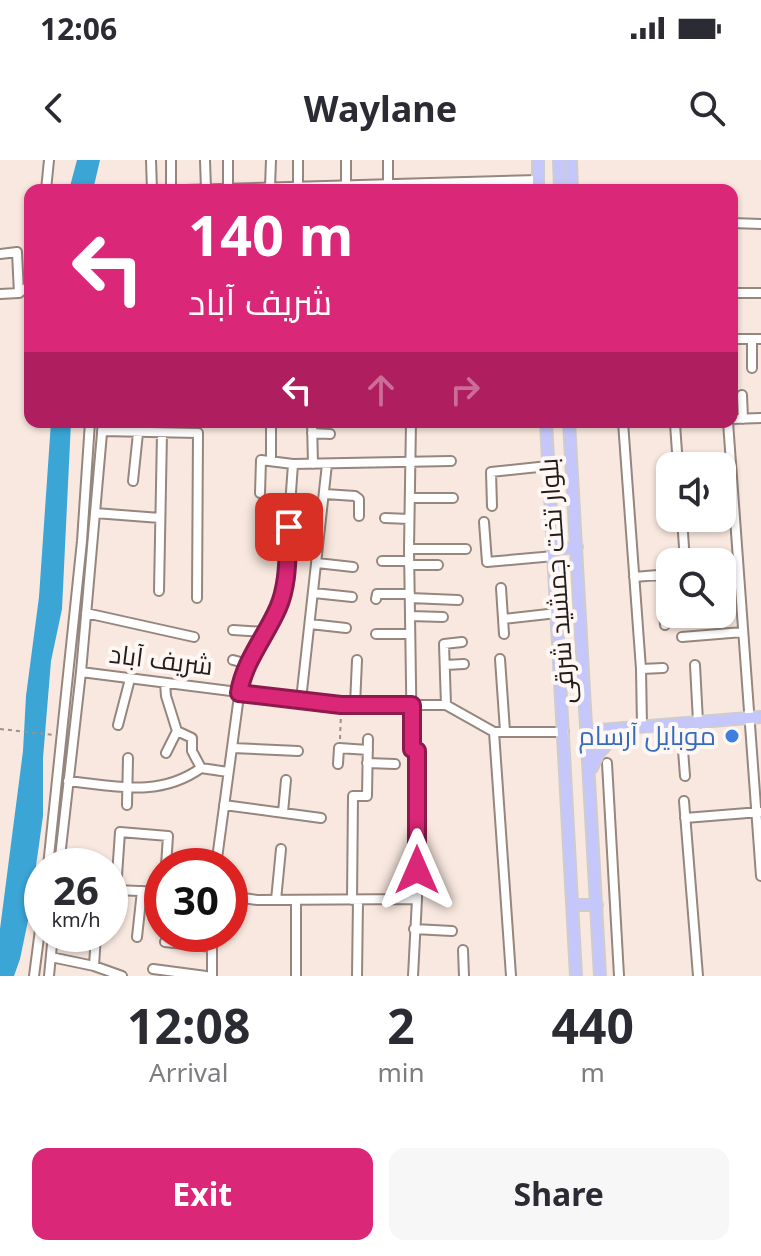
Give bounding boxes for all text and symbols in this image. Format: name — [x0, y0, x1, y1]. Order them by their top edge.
text: 12:06 — [40, 8, 117, 49]
text: Waylane — [304, 84, 457, 133]
icon: back — [32, 86, 76, 130]
icon: search — [685, 86, 729, 130]
text: 140 m — [188, 196, 353, 272]
icon: left — [56, 216, 160, 320]
text: شریف آباد — [188, 277, 332, 326]
icon: left — [275, 368, 319, 412]
icon: ahead — [359, 368, 403, 412]
icon: right — [443, 368, 487, 412]
map controls — [656, 452, 736, 628]
button: sound — [656, 452, 736, 532]
street label: بلوار تخت جمشید شرقی — [529, 457, 583, 705]
pin — [255, 493, 323, 561]
icon: arrive — [267, 505, 311, 549]
button: search — [656, 548, 736, 628]
street label: شریف آباد — [107, 635, 215, 683]
place label: موبایل آرسام — [579, 717, 716, 754]
marker: موبایل آرسام — [723, 727, 741, 745]
position arrow — [375, 828, 459, 912]
speed limit sign: 30 — [144, 848, 248, 952]
text: 26 — [53, 862, 99, 917]
text: km/h — [51, 906, 101, 933]
text: 12:08 — [127, 993, 250, 1058]
text: 2 — [387, 993, 415, 1058]
text: 440 — [552, 993, 634, 1058]
text: Arrival — [149, 1054, 228, 1090]
text: min — [377, 1054, 425, 1090]
text: m — [581, 1054, 605, 1090]
button: Exit — [32, 1148, 373, 1240]
button: Share — [389, 1148, 729, 1240]

